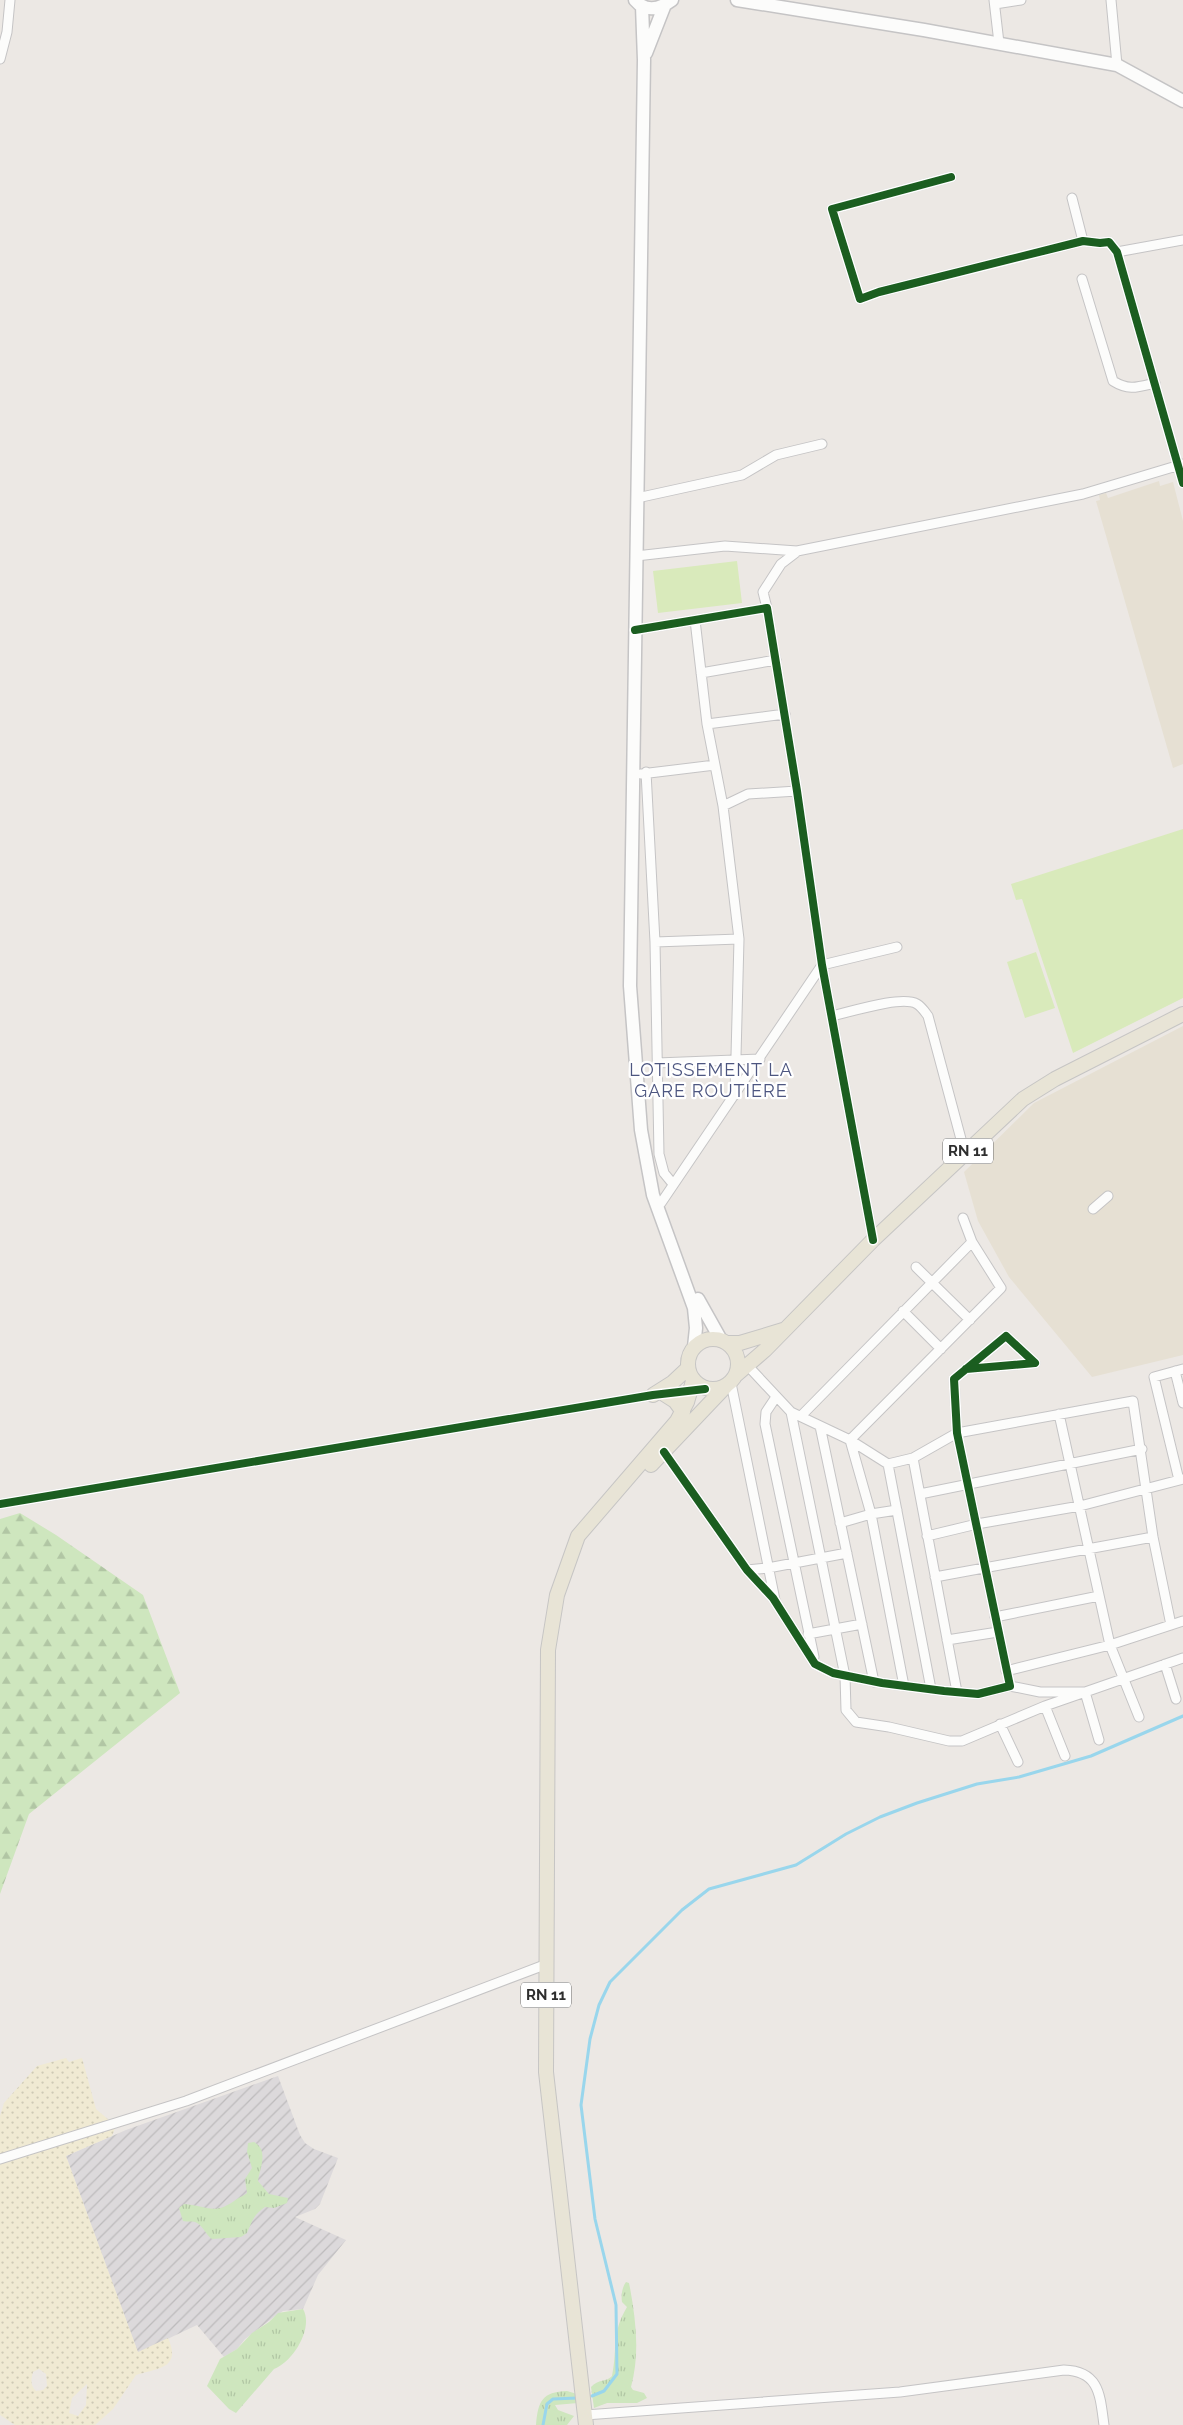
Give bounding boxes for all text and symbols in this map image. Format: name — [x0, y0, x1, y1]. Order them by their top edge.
district label: LOTISSEMENT LA GARE ROUTIÈRE — [629, 1059, 793, 1101]
road number: RN 11 — [943, 1138, 993, 1164]
road number: RN 11 — [521, 1982, 571, 2008]

